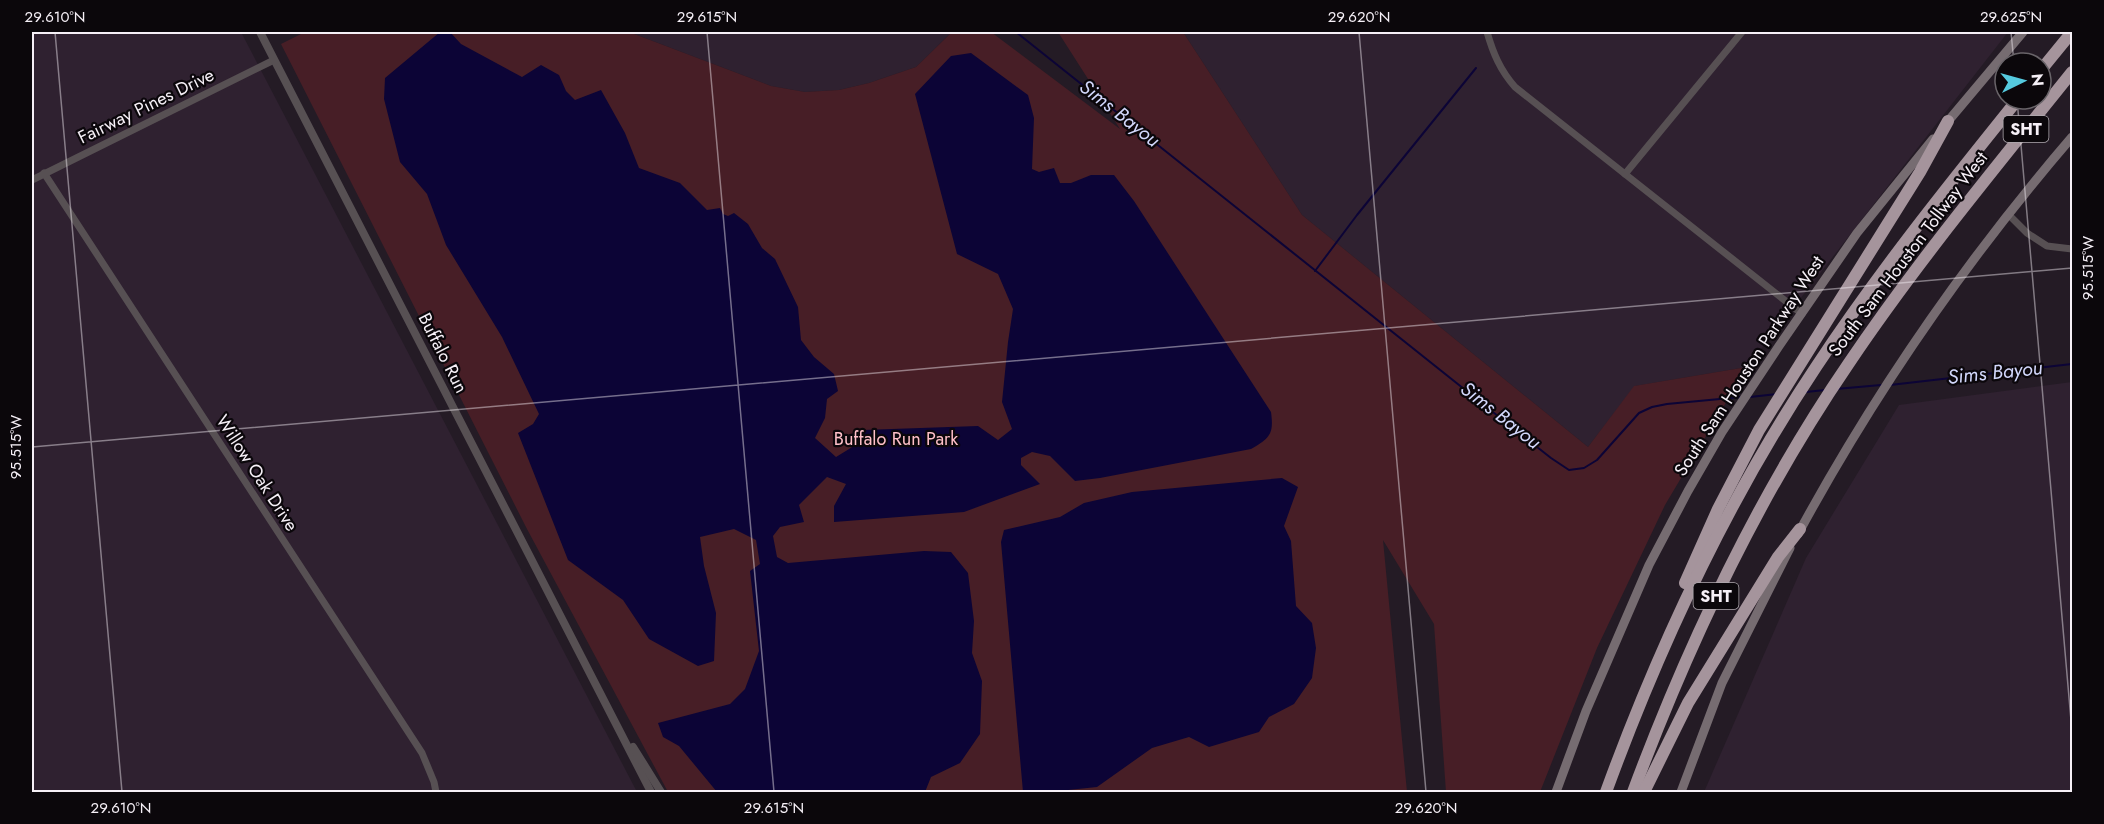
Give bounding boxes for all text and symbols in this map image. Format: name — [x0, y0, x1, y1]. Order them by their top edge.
text: 29.610°N — [25, 6, 85, 28]
text: 29.615°N — [677, 6, 737, 28]
text: 29.620°N — [1328, 6, 1390, 28]
text: 29.625°N — [1980, 6, 2042, 28]
north arrow — [1993, 51, 2053, 111]
street label: Fairway Pines Drive — [74, 62, 218, 150]
text: N — [2025, 72, 2049, 87]
water label: Sims Bayou — [1073, 73, 1166, 154]
road number: SHT — [2004, 116, 2048, 142]
street label: South Sam Houston Tollway West — [1822, 146, 1994, 362]
text: 95.515°W — [2077, 236, 2099, 300]
street label: South Sam Houston Parkway West — [1668, 250, 1831, 481]
street label: Buffalo Run — [412, 308, 474, 398]
water label: Sims Bayou — [1946, 353, 2044, 392]
water label: Sims Bayou — [1454, 375, 1547, 456]
street label: Willow Oak Drive — [210, 410, 304, 536]
text: 95.515°W — [5, 415, 27, 479]
park label: Buffalo Run Park — [834, 426, 958, 452]
road number: SHT — [1694, 583, 1738, 609]
text: 29.610°N — [91, 797, 151, 819]
text: 29.615°N — [744, 797, 804, 819]
text: 29.620°N — [1395, 797, 1457, 819]

